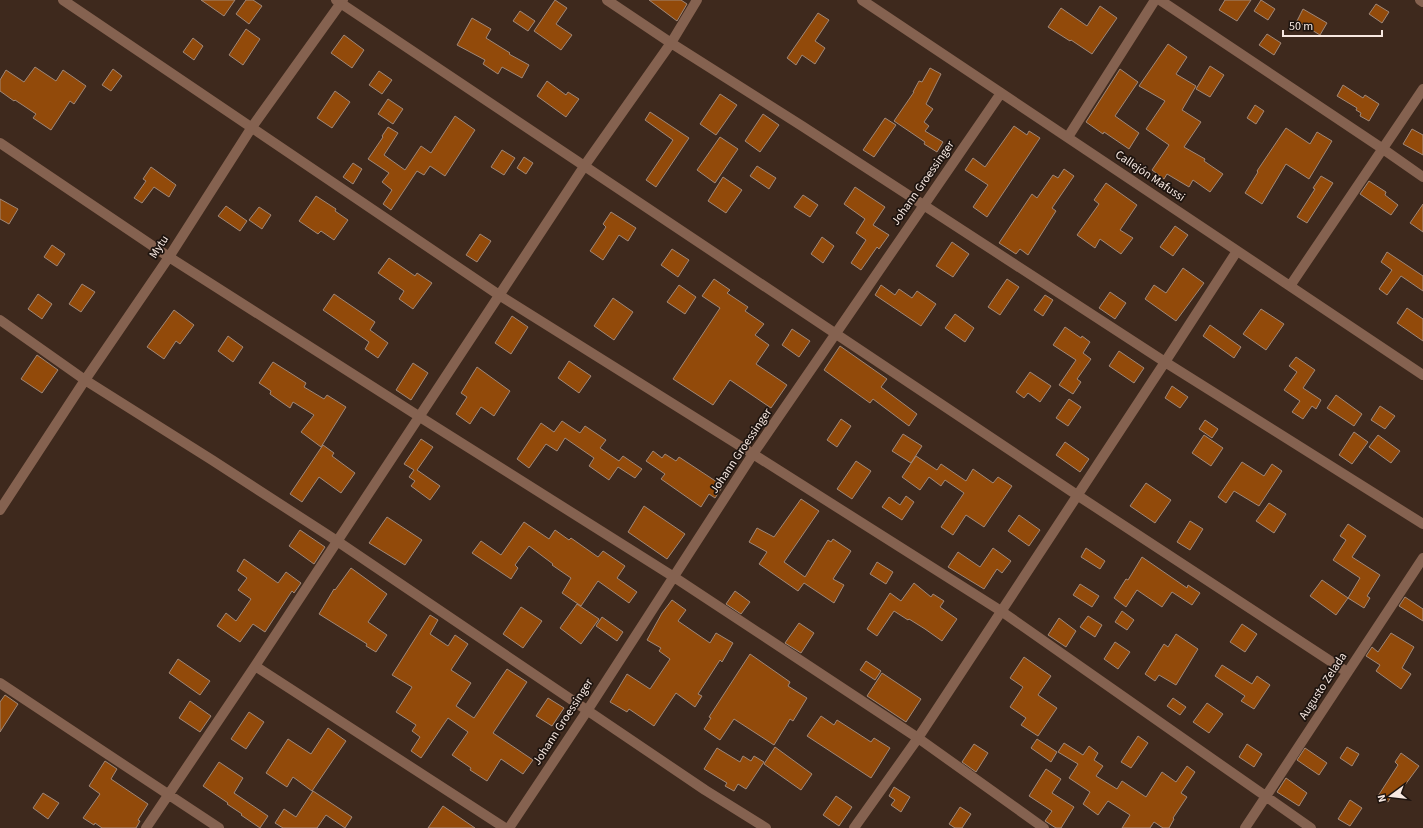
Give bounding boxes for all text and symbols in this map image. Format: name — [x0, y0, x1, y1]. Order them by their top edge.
scale bar — [1283, 12, 1382, 38]
text: 50 m — [1289, 18, 1313, 35]
street label: Johann Groessinger — [887, 137, 959, 229]
street label: Callejón Mafussi — [1112, 146, 1188, 206]
street label: Mytu — [145, 232, 173, 262]
street label: Johann Groessinger — [706, 404, 776, 497]
street label: Augusto Zelada — [1295, 649, 1351, 723]
street label: Johann Groessinger — [529, 675, 598, 768]
north arrow — [1371, 776, 1411, 816]
text: N — [1374, 793, 1390, 804]

